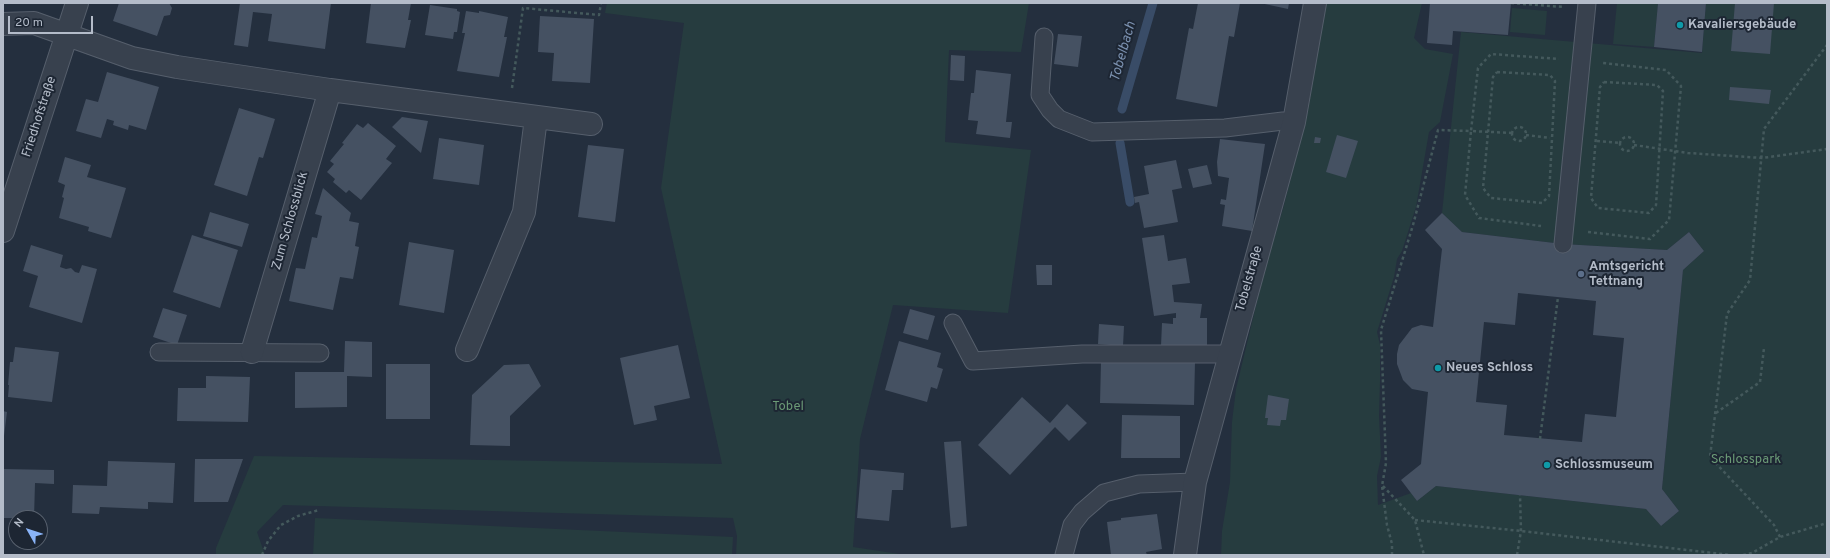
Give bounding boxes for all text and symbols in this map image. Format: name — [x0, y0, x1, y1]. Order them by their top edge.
scale bar — [10, 8, 95, 34]
text: 20 m — [15, 15, 43, 31]
place label: Kavaliersgebäude — [1688, 17, 1796, 33]
water label: Tobelbach — [1107, 20, 1141, 84]
marker: Kavaliersgebäude — [1675, 20, 1685, 30]
street label: Friedhofstraße — [20, 75, 60, 159]
street label: Zum Schlossblick — [270, 170, 312, 272]
street label: Tobelstraße — [1233, 244, 1267, 314]
place label: Amtsgericht Tettnang — [1589, 259, 1664, 290]
marker: Amtsgericht Tettnang — [1576, 269, 1586, 279]
place label: Neues Schloss — [1446, 360, 1533, 376]
marker: Neues Schloss — [1433, 363, 1443, 373]
park label: Tobel — [772, 399, 804, 415]
park label: Schlosspark — [1711, 452, 1781, 468]
place label: Schlossmuseum — [1555, 457, 1653, 473]
marker: Schlossmuseum — [1542, 460, 1552, 470]
north arrow — [8, 510, 48, 550]
text: N — [12, 516, 27, 531]

